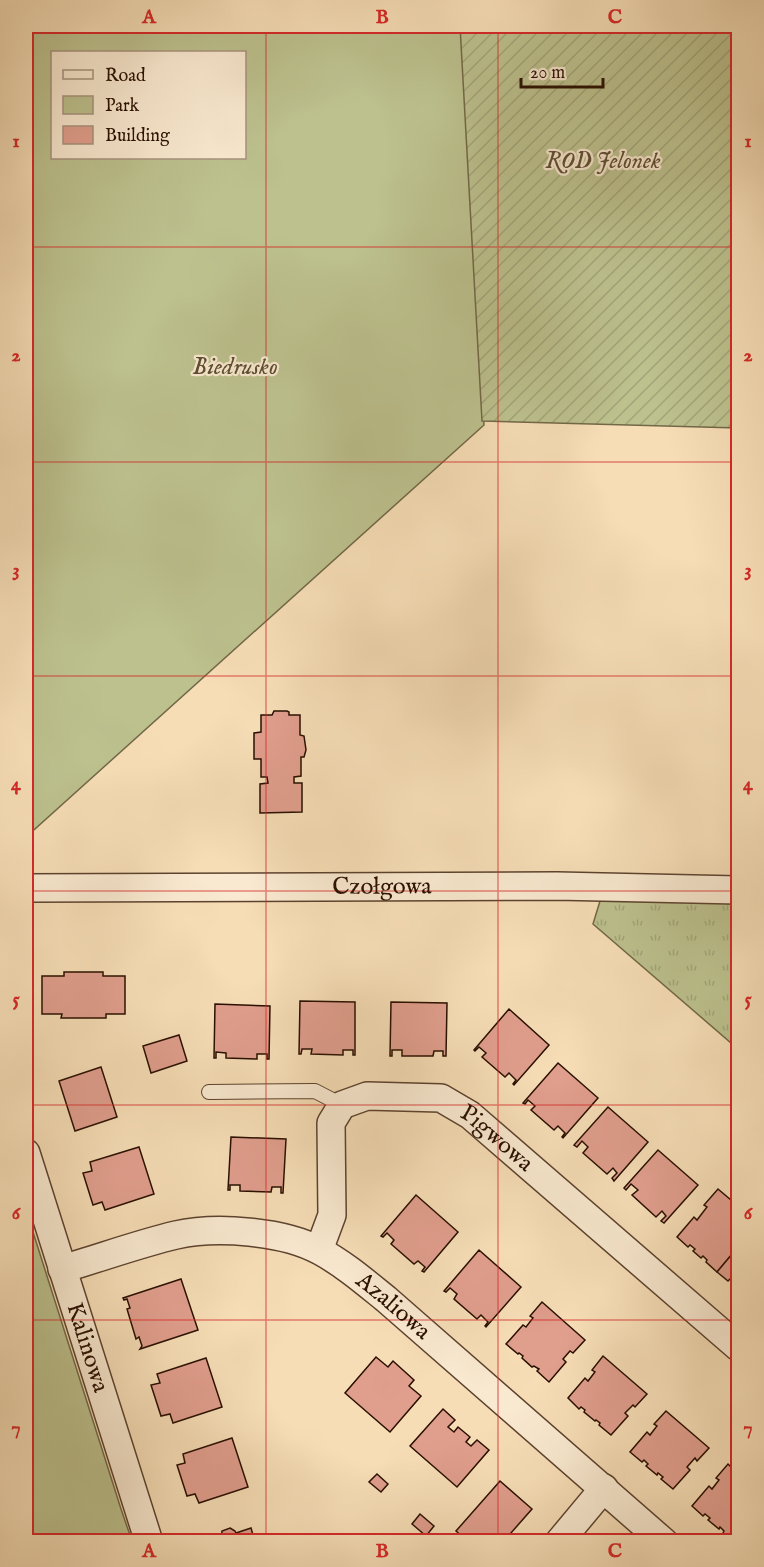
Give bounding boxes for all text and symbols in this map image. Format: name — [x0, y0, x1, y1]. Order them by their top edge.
text: A — [141, 5, 157, 30]
text: B — [375, 5, 389, 30]
text: C — [608, 5, 622, 30]
legend — [51, 51, 246, 159]
scale bar — [521, 51, 604, 89]
text: 20 m — [530, 62, 565, 85]
text: Road — [105, 65, 146, 88]
text: Park — [105, 95, 140, 118]
text: Building — [105, 125, 170, 148]
text: 1 — [12, 129, 20, 154]
text: 1 — [744, 129, 752, 154]
park label: ROD Jelonek — [545, 146, 661, 177]
text: 2 — [11, 343, 21, 368]
text: 2 — [743, 343, 753, 368]
park label: Biedrusko — [192, 352, 278, 383]
text: 3 — [12, 558, 20, 583]
text: 3 — [744, 558, 752, 583]
text: 4 — [11, 772, 22, 797]
text: 4 — [743, 772, 754, 797]
street label: Czołgowa — [332, 871, 432, 902]
text: 5 — [12, 987, 20, 1012]
text: 5 — [744, 987, 752, 1012]
street label: Pigwowa — [455, 1097, 541, 1179]
text: 6 — [12, 1201, 22, 1226]
text: 6 — [744, 1201, 754, 1226]
street label: Azaliowa — [349, 1265, 438, 1347]
street label: Kalinowa — [59, 1299, 116, 1397]
text: 7 — [11, 1416, 21, 1441]
text: 7 — [743, 1416, 753, 1441]
text: A — [141, 1539, 157, 1564]
text: B — [375, 1539, 389, 1564]
text: C — [608, 1539, 622, 1564]

